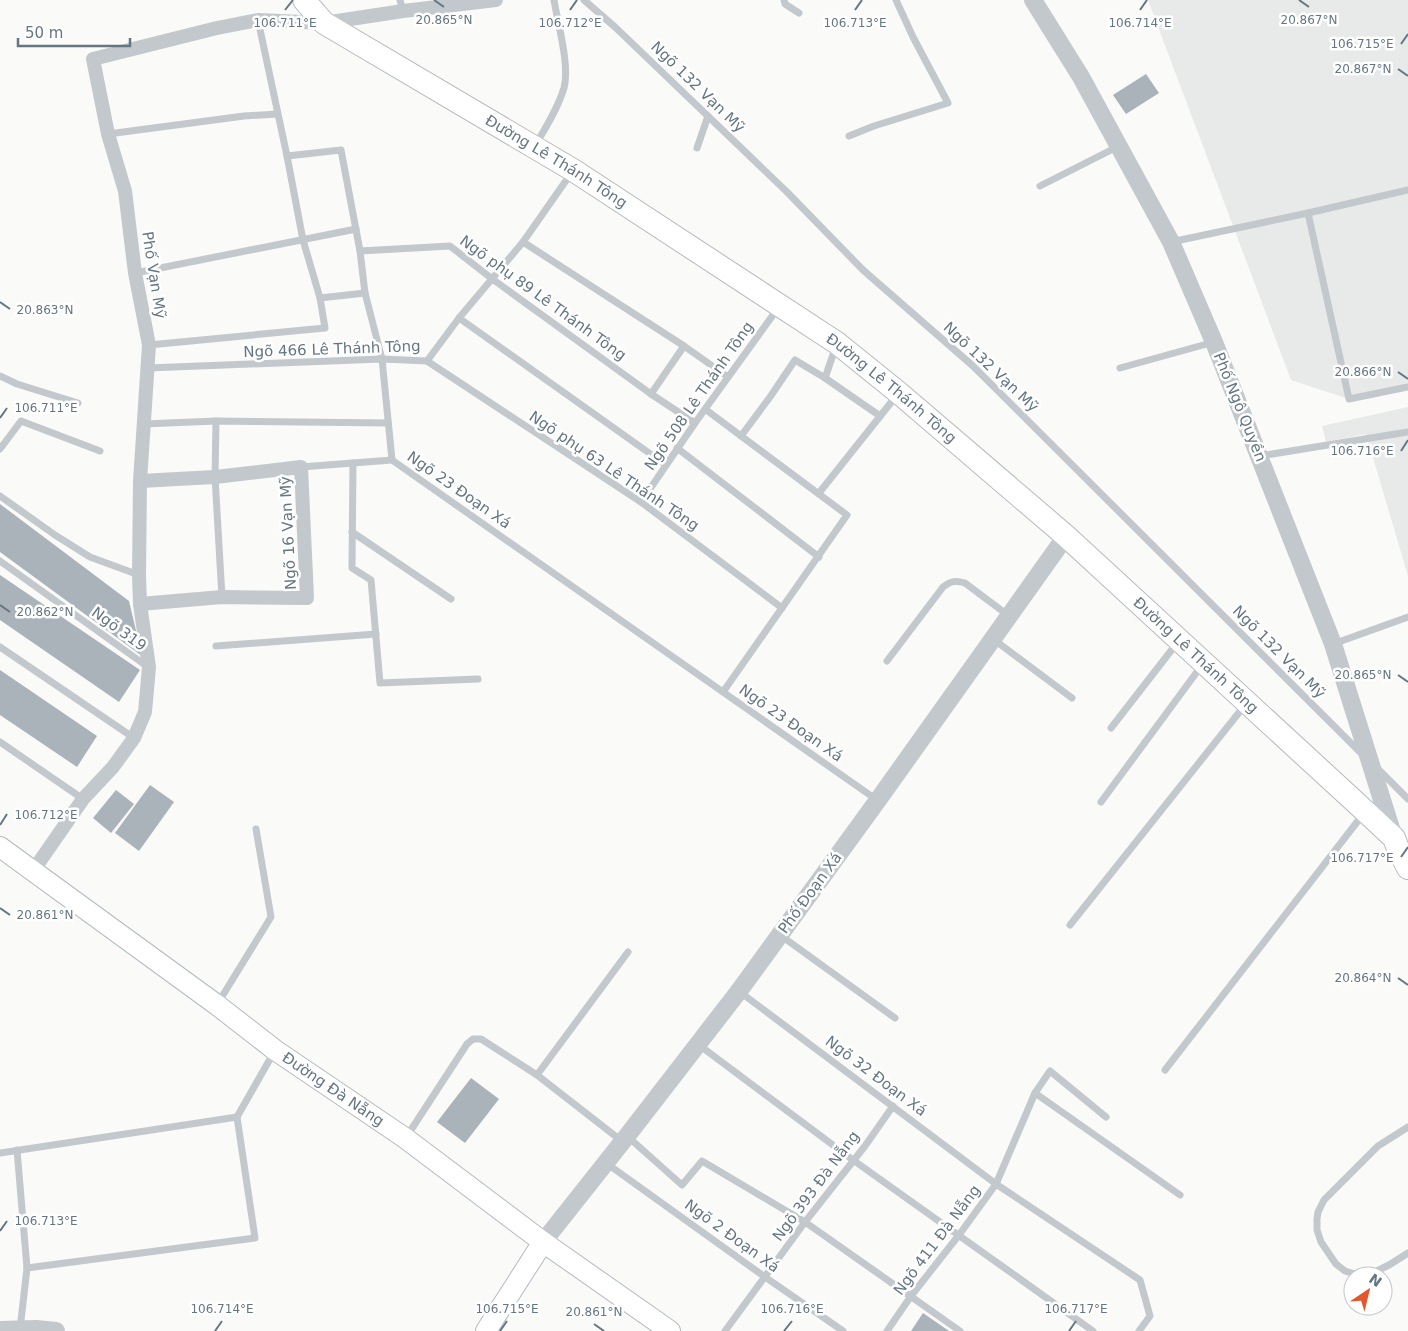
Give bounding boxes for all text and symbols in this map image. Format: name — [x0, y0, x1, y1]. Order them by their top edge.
text: 20.865°N — [416, 13, 472, 27]
text: 20.867°N — [1281, 13, 1337, 27]
scale bar — [18, 15, 130, 47]
text: 106.711°E — [253, 16, 317, 30]
text: 106.712°E — [538, 16, 602, 30]
text: 106.713°E — [823, 16, 887, 30]
text: 106.714°E — [1108, 16, 1172, 30]
text: 50 m — [25, 24, 63, 42]
text: 106.715°E — [1330, 37, 1394, 51]
street label: Ngõ 132 Vạn Mỹ — [647, 38, 749, 136]
text: 20.867°N — [1335, 62, 1391, 76]
street label: Đường Lê Thánh Tông — [482, 111, 631, 212]
street label: Phố Vạn Mỹ — [138, 230, 170, 320]
street label: Ngõ phụ 89 Lê Thánh Tông — [456, 232, 630, 364]
text: 20.863°N — [17, 303, 73, 317]
street label: Ngõ 508 Lê Thánh Tông — [641, 318, 757, 474]
street label: Ngõ 132 Vạn Mỹ — [940, 318, 1042, 416]
street label: Đường Lê Thánh Tông — [823, 329, 960, 447]
street label: Ngõ 466 Lê Thánh Tông — [243, 337, 421, 361]
street label: Phố Ngô Quyền — [1210, 350, 1270, 464]
text: 20.866°N — [1335, 365, 1391, 379]
text: 106.711°E — [14, 401, 78, 415]
street label: Ngõ phụ 63 Lê Thánh Tông — [526, 407, 702, 535]
text: 106.716°E — [1330, 444, 1394, 458]
street label: Ngõ 23 Đoạn Xá — [404, 448, 514, 532]
street label: Ngõ 16 Vạn Mỹ — [276, 475, 300, 590]
street label: Đường Lê Thánh Tông — [1129, 593, 1262, 717]
street label: Ngõ 132 Vạn Mỹ — [1229, 602, 1329, 702]
street label: Ngõ 319 — [88, 603, 150, 655]
text: 20.862°N — [17, 605, 73, 619]
text: 20.865°N — [1335, 668, 1391, 682]
street label: Ngõ 23 Đoạn Xá — [736, 681, 846, 765]
text: 106.712°E — [14, 808, 78, 822]
street label: Phố Đoạn Xá — [774, 849, 846, 937]
text: 106.717°E — [1330, 851, 1394, 865]
text: 20.861°N — [17, 908, 73, 922]
text: 20.864°N — [1335, 971, 1391, 985]
street label: Ngõ 32 Đoạn Xá — [822, 1032, 930, 1120]
street label: Đường Đà Nẵng — [279, 1048, 388, 1130]
street label: Ngõ 393 Đà Nẵng — [769, 1127, 863, 1245]
street label: Ngõ 411 Đà Nẵng — [890, 1181, 984, 1299]
street label: Ngõ 2 Đoạn Xá — [681, 1196, 783, 1276]
text: 106.713°E — [14, 1214, 78, 1228]
north arrow — [1343, 1266, 1393, 1316]
text: N — [1366, 1270, 1385, 1290]
text: 106.714°E — [190, 1302, 254, 1316]
text: 106.715°E — [475, 1302, 539, 1316]
text: 106.716°E — [760, 1302, 824, 1316]
text: 106.717°E — [1044, 1302, 1108, 1316]
text: 20.861°N — [566, 1305, 622, 1319]

